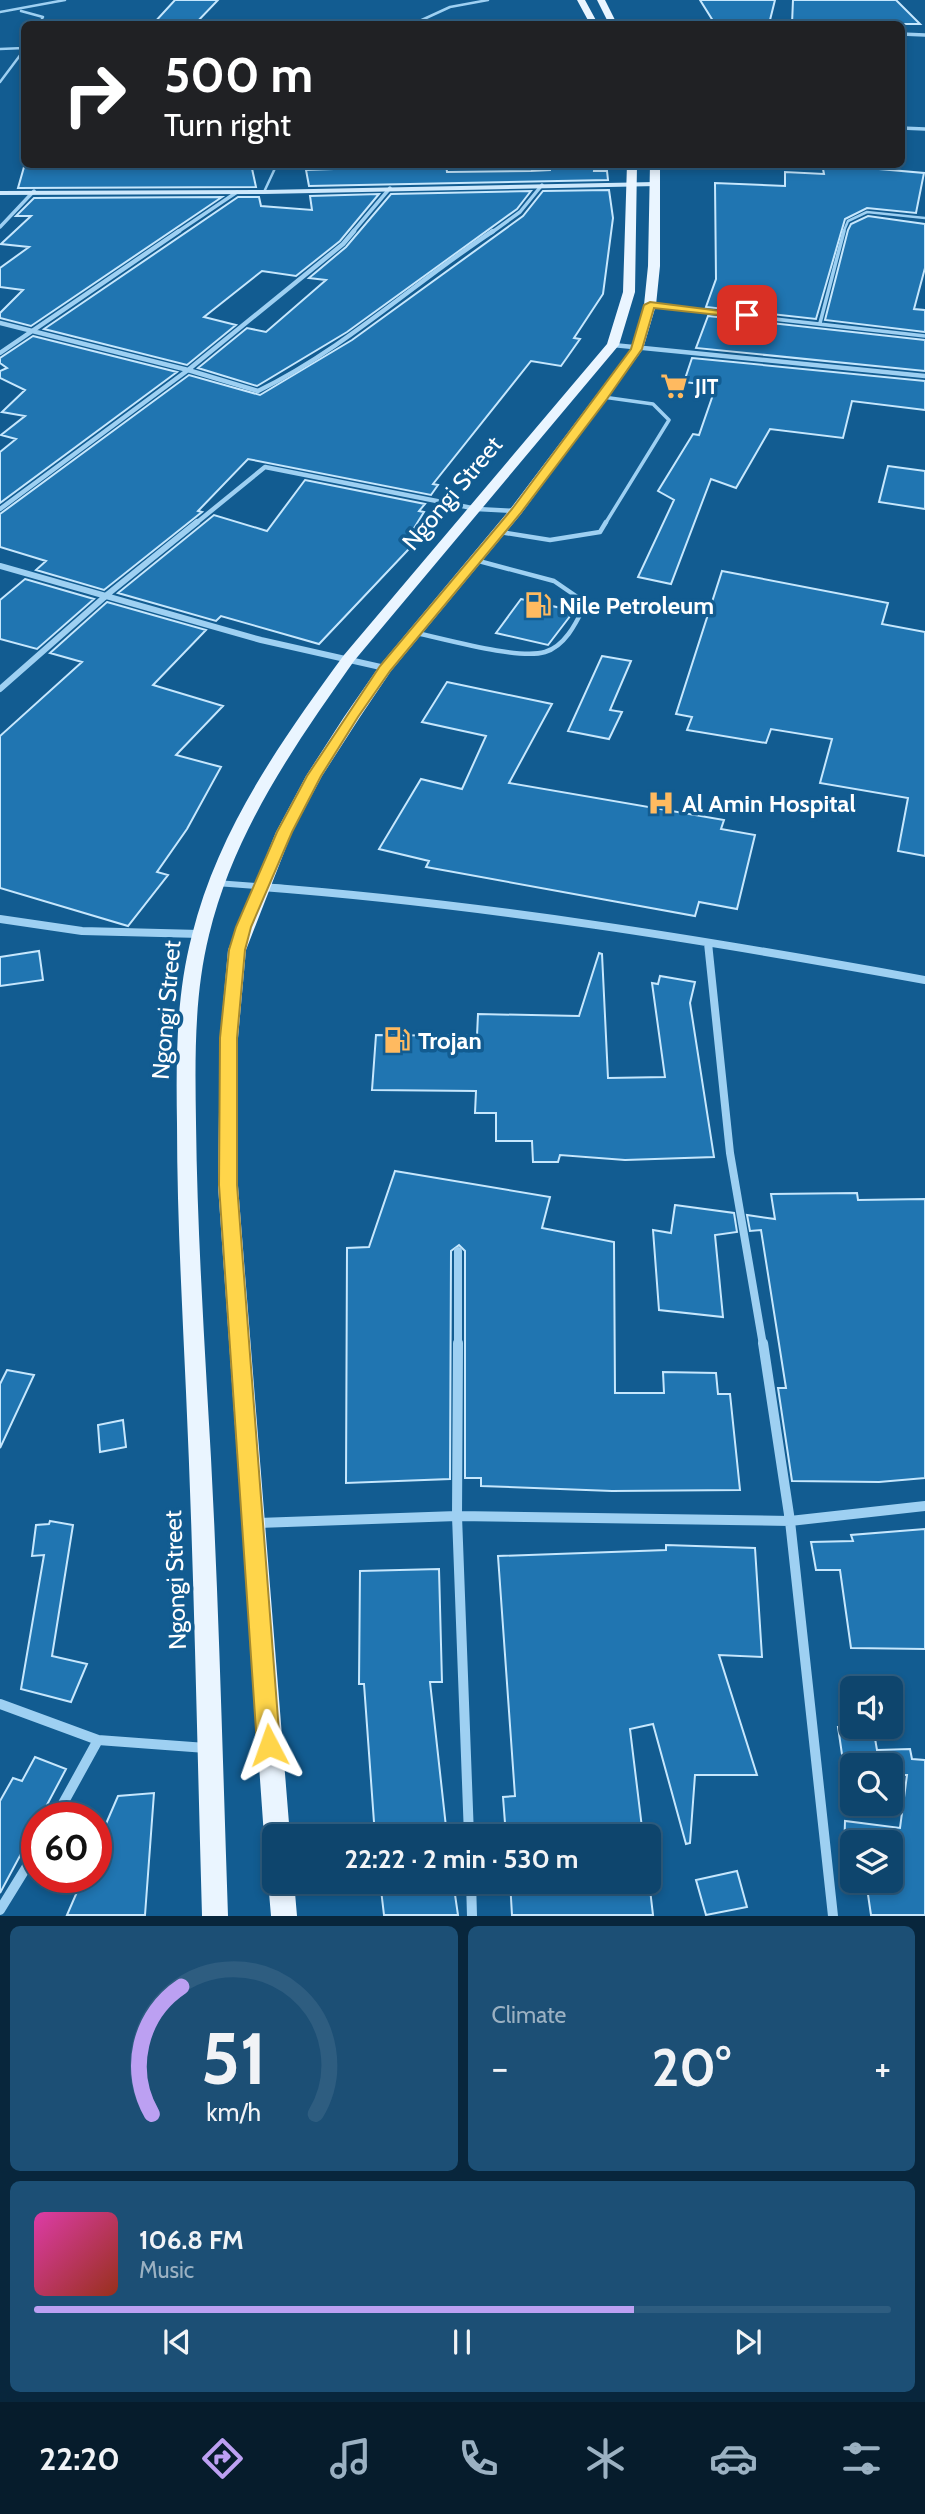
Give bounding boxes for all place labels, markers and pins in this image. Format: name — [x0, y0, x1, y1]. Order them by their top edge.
pin — [717, 285, 777, 345]
supermarket icon: JIT — [659, 371, 689, 401]
place label: JIT — [694, 374, 719, 399]
fuel station icon: Nile Petroleum — [523, 590, 553, 620]
place label: Nile Petroleum — [559, 591, 714, 620]
hospital icon: Al Amin Hospital — [646, 788, 676, 818]
place label: Al Amin Hospital — [682, 789, 856, 818]
fuel station icon: Trojan — [382, 1025, 412, 1055]
place label: Trojan — [418, 1026, 482, 1055]

